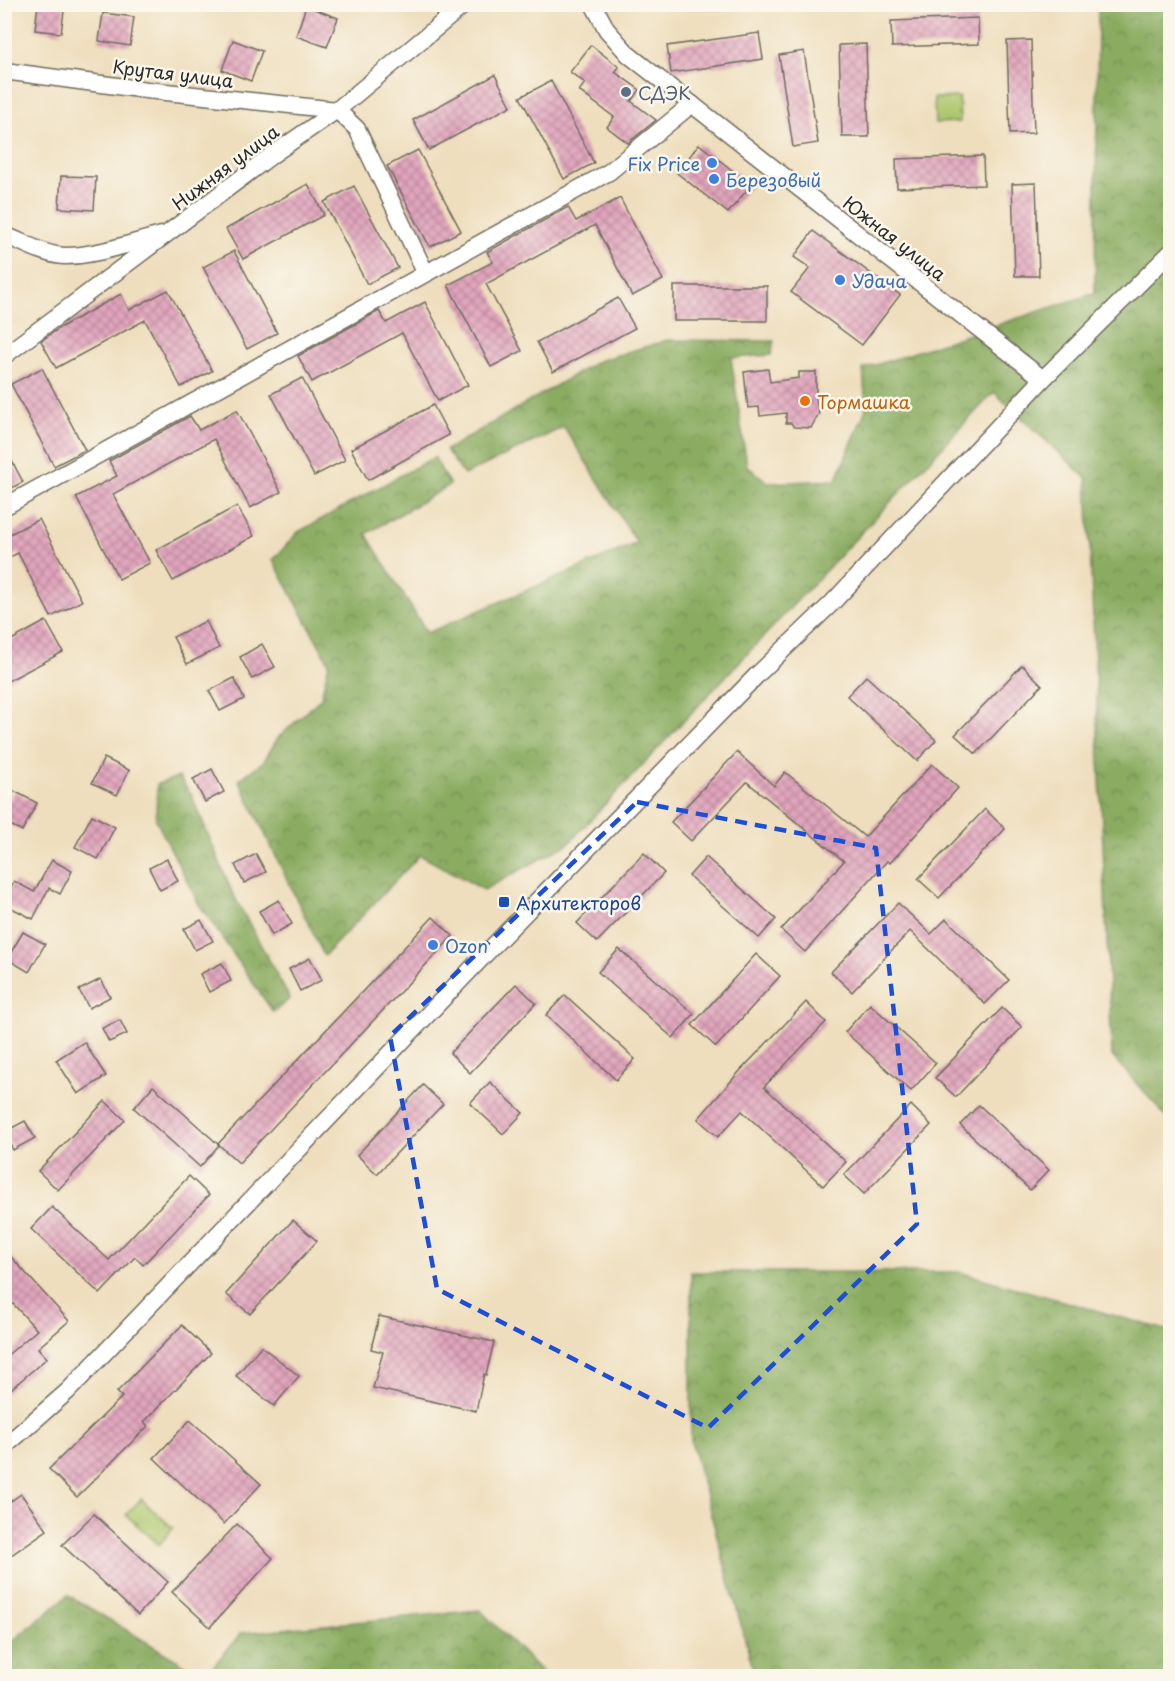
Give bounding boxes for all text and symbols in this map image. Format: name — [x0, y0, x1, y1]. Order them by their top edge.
street label: Крутая улица — [111, 52, 236, 94]
place label: СДЭК — [638, 79, 691, 106]
marker: СДЭК — [619, 85, 633, 99]
street label: Нижняя улица — [166, 117, 285, 216]
place label: Fix Price — [627, 150, 700, 177]
marker: Fix Price — [705, 156, 719, 170]
place label: Березовый — [726, 166, 821, 193]
marker: Березовый — [707, 172, 721, 186]
street label: Южная улица — [838, 189, 953, 287]
place label: Удача — [852, 267, 907, 294]
marker: Удача — [833, 273, 847, 287]
place label: Тормашка — [817, 388, 911, 415]
marker: Тормашка — [798, 394, 812, 408]
place label: Архитекторов — [516, 889, 641, 916]
marker: Архитекторов — [497, 895, 511, 909]
place label: Ozon — [445, 932, 488, 959]
marker: Ozon — [426, 938, 440, 952]

